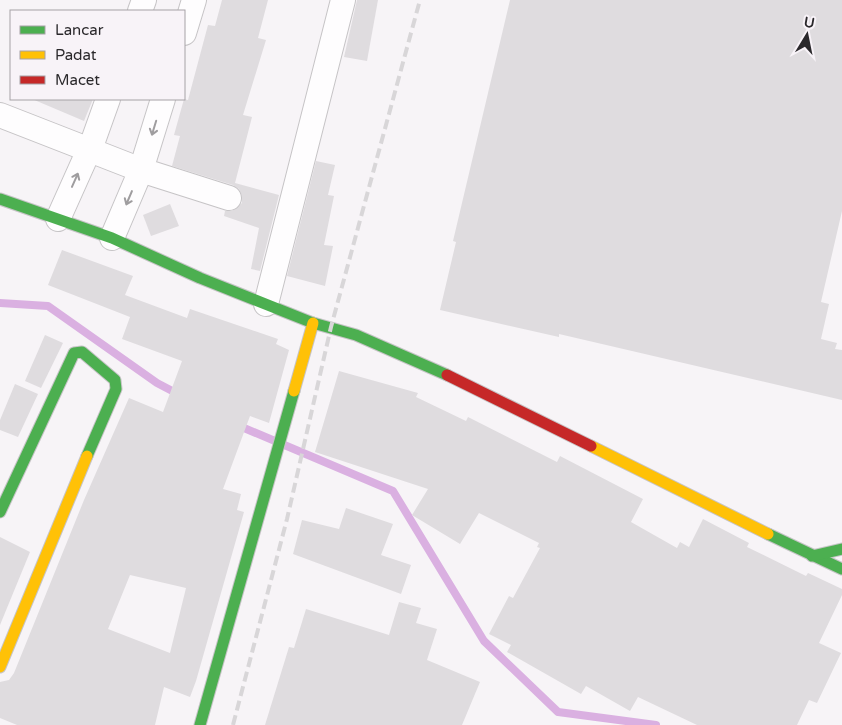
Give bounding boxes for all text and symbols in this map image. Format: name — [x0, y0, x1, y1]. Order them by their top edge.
legend — [10, 10, 185, 100]
north arrow — [782, 10, 832, 60]
text: U — [802, 13, 816, 32]
text: Lancar — [55, 21, 104, 39]
text: Padat — [55, 46, 97, 64]
text: Macet — [55, 71, 100, 89]
one-way arrow — [149, 119, 158, 135]
one-way arrow — [71, 173, 81, 188]
one-way arrow — [124, 190, 133, 205]

